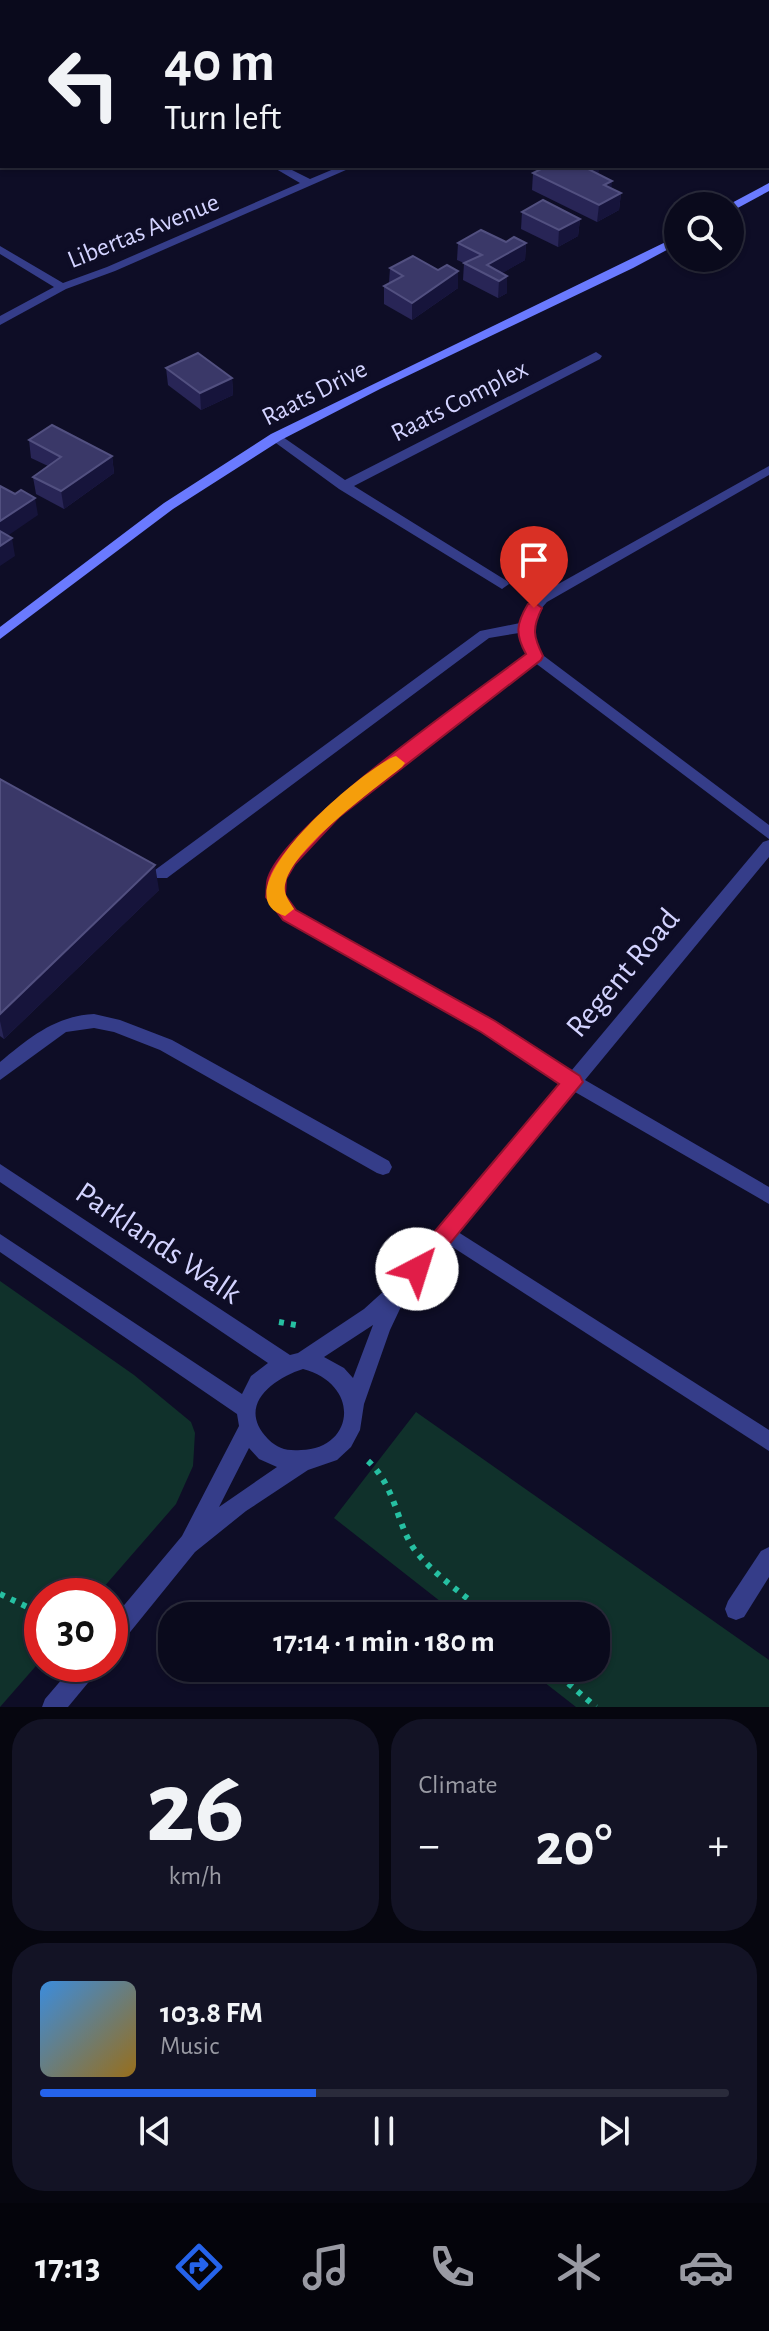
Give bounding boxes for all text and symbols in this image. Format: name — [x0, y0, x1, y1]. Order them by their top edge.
icon: left — [32, 32, 136, 136]
text: 40 m — [164, 35, 275, 91]
text: Turn left — [164, 100, 281, 136]
street label: Libertas Avenue — [64, 189, 223, 273]
map controls — [664, 192, 744, 272]
button: search — [664, 192, 744, 272]
street label: Raats Drive — [258, 355, 371, 430]
street label: Raats Complex — [387, 355, 532, 446]
pin — [500, 526, 568, 608]
icon: arrive — [512, 538, 556, 582]
street label: Regent Road — [560, 902, 685, 1043]
street label: Parklands Walk — [70, 1176, 247, 1310]
position arrow — [375, 1227, 459, 1311]
speed limit sign: 30 — [24, 1578, 128, 1682]
text: 17:14 · 1 min · 180 m — [273, 1627, 495, 1657]
text: 26 — [146, 1757, 245, 1861]
text: Climate — [419, 1772, 497, 1798]
text: 20° — [535, 1816, 612, 1876]
text: − — [419, 1824, 440, 1868]
text: + — [708, 1824, 729, 1868]
text: km/h — [168, 1863, 222, 1889]
text: 103.8 FM — [160, 1998, 263, 2028]
text: Music — [160, 2033, 219, 2059]
icon: previous — [133, 2109, 177, 2153]
icon: pause — [362, 2109, 406, 2153]
icon: next — [592, 2109, 636, 2153]
icon: directions — [171, 2239, 227, 2295]
icon: music — [298, 2239, 354, 2295]
icon: phone — [424, 2239, 480, 2295]
icon: climate — [551, 2239, 607, 2295]
icon: car — [678, 2239, 734, 2295]
text: 17:13 — [35, 2249, 101, 2285]

